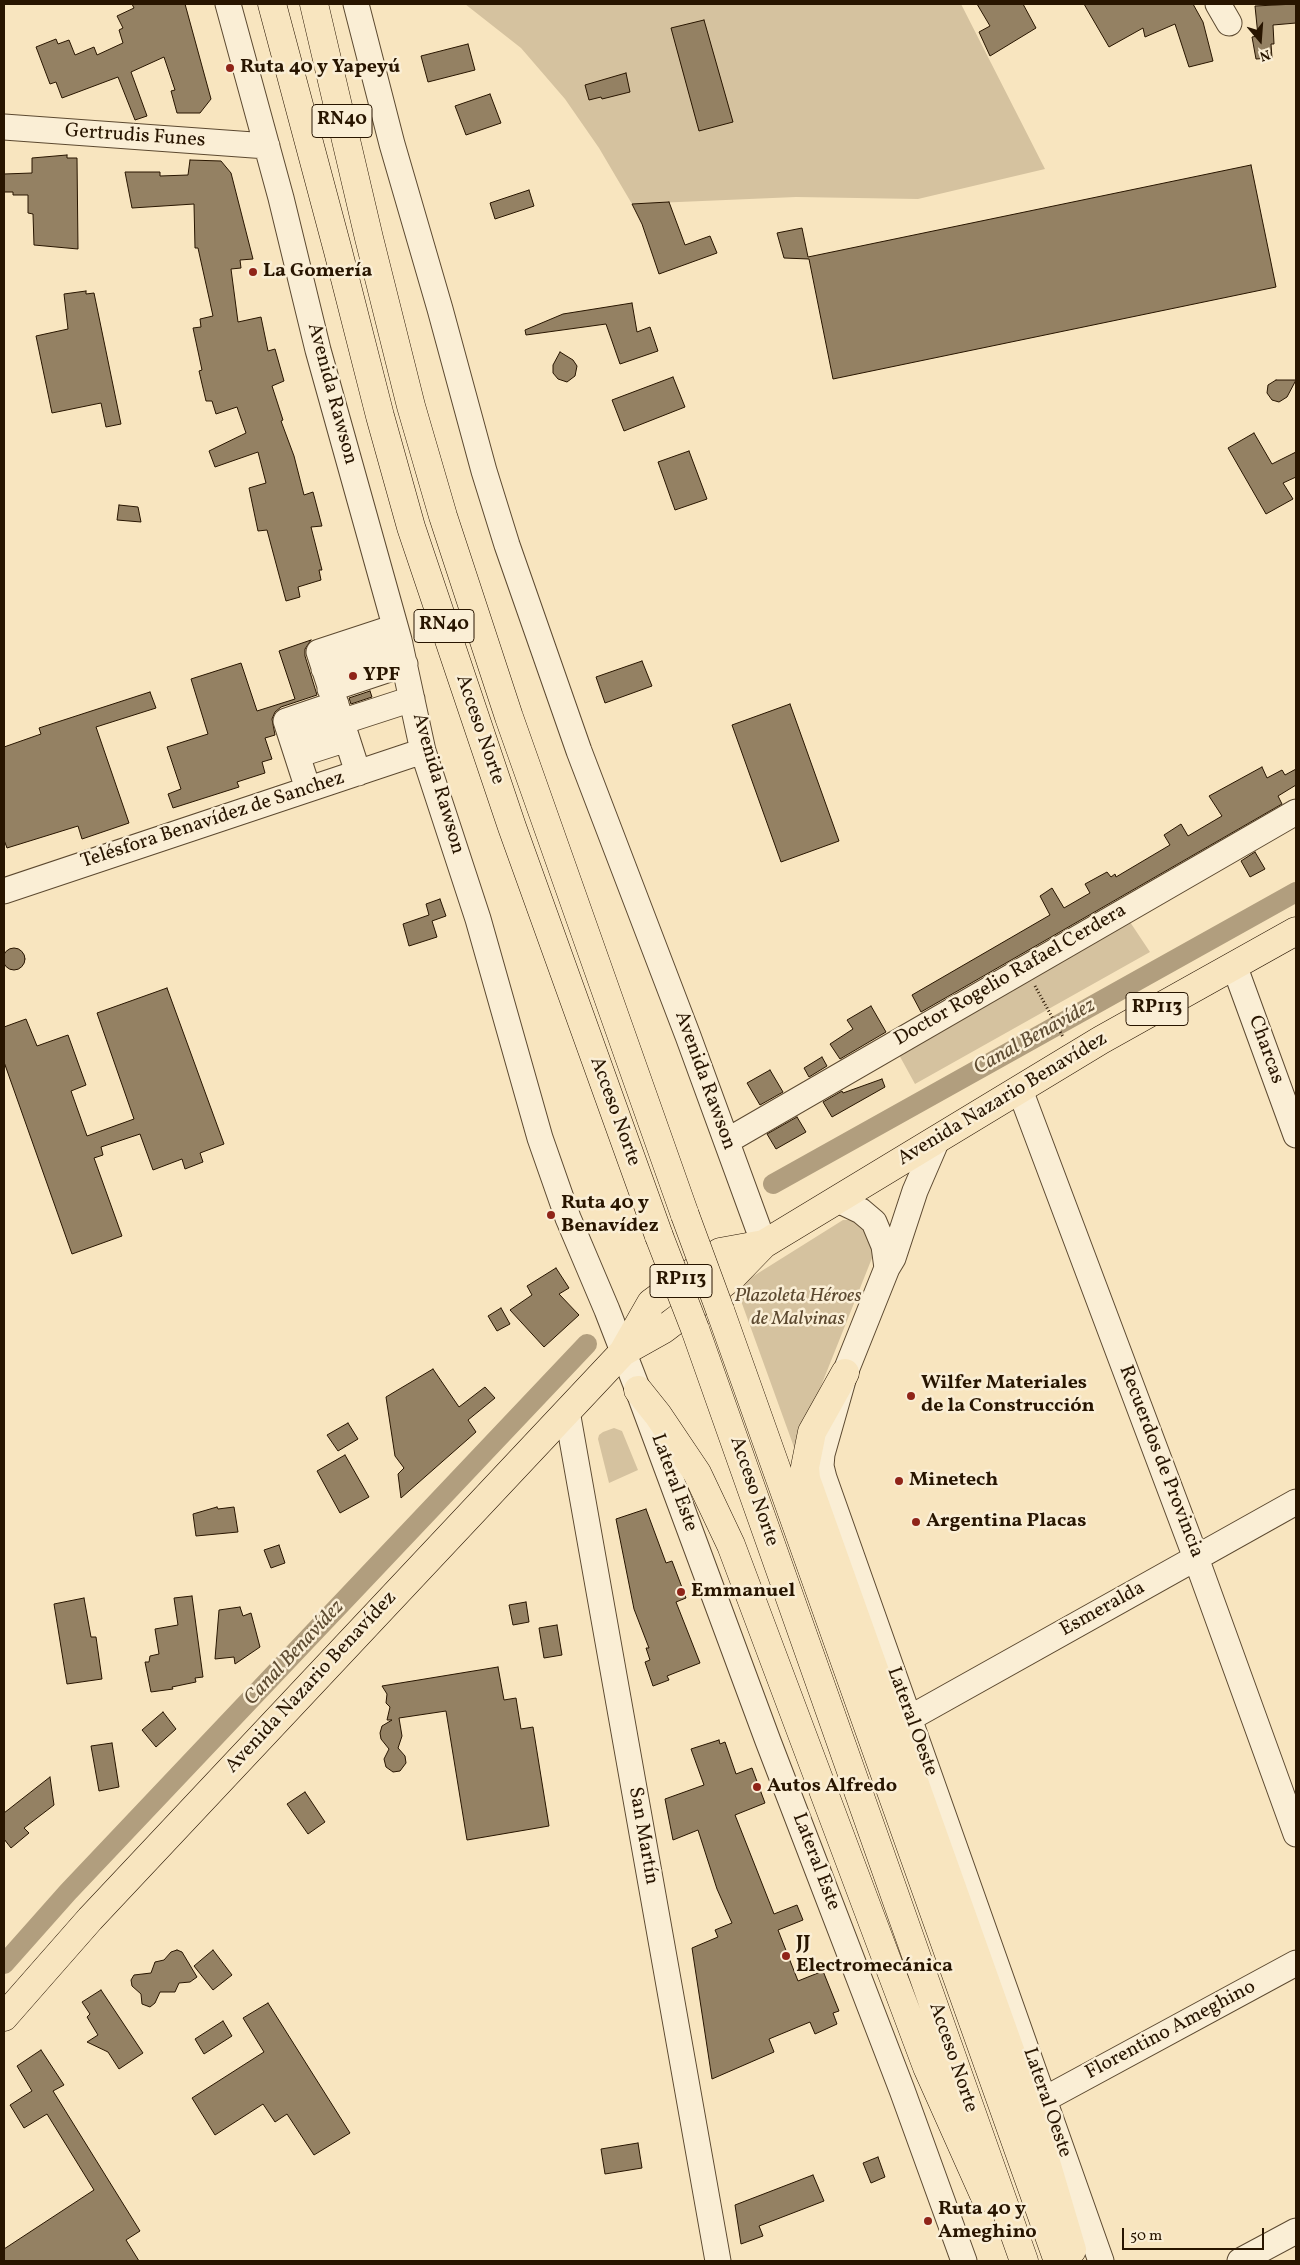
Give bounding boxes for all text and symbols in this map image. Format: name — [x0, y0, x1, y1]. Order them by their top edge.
north arrow — [1235, 15, 1285, 65]
text: N — [1257, 44, 1273, 65]
place label: Ruta 40 y Yapeyú — [240, 56, 400, 80]
marker: Ruta 40 y Yapeyú — [224, 62, 236, 74]
road number: RN40 — [312, 104, 372, 138]
street label: Gertrudis Funes — [64, 120, 206, 154]
place label: La Gomería — [263, 260, 372, 284]
marker: La Gomería — [247, 266, 259, 278]
street label: Avenida Rawson — [301, 321, 361, 467]
road number: RN40 — [414, 610, 474, 642]
place label: YPF — [363, 664, 400, 688]
marker: YPF — [347, 670, 359, 682]
street label: Acceso Norte — [449, 672, 509, 788]
street label: Avenida Rawson — [405, 711, 469, 857]
street label: Telésfora Benavídez de Sanchez — [78, 767, 348, 875]
street label: Doctor Rogelio Rafael Cerdera — [891, 900, 1131, 1052]
road number: RP113 — [1126, 992, 1188, 1026]
water label: Canal Benavídez — [970, 994, 1100, 1082]
street label: Avenida Rawson — [668, 1008, 740, 1154]
street label: Charcas — [1242, 1013, 1288, 1087]
street label: Avenida Nazario Benavídez — [894, 1028, 1112, 1172]
street label: Acceso Norte — [583, 1054, 645, 1170]
place label: Ruta 40 y Benavídez — [561, 1192, 659, 1239]
marker: Ruta 40 y Benavídez — [545, 1209, 557, 1221]
road number: RP113 — [650, 1264, 712, 1298]
park label: Plazoleta Héroes de Malvinas — [734, 1285, 862, 1332]
street label: Recuerdos de Provincia — [1112, 1362, 1208, 1562]
place label: Wilfer Materiales de la Construcción — [921, 1372, 1095, 1419]
marker: Wilfer Materiales de la Construcción — [905, 1390, 917, 1402]
street label: Lateral Este — [644, 1431, 702, 1535]
street label: Acceso Norte — [723, 1434, 783, 1550]
place label: Minetech — [909, 1469, 998, 1493]
marker: Minetech — [893, 1475, 905, 1487]
place label: Argentina Placas — [926, 1510, 1086, 1534]
marker: Argentina Placas — [910, 1516, 922, 1528]
street label: Esmeralda — [1056, 1577, 1150, 1643]
place label: Emmanuel — [691, 1580, 795, 1604]
marker: Emmanuel — [675, 1586, 687, 1598]
street label: Avenida Nazario Benavídez — [221, 1587, 403, 1779]
water label: Canal Benavídez — [240, 1596, 350, 1712]
street label: Lateral Oeste — [880, 1664, 942, 1780]
place label: Autos Alfredo — [767, 1775, 897, 1799]
marker: Autos Alfredo — [751, 1781, 763, 1793]
street label: San Martín — [622, 1785, 662, 1887]
street label: Lateral Este — [785, 1810, 845, 1914]
place label: JJ Electromecánica — [796, 1932, 953, 1979]
marker: JJ Electromecánica — [780, 1950, 792, 1962]
street label: Florentino Ameghino — [1082, 1976, 1260, 2086]
street label: Acceso Norte — [922, 2000, 982, 2116]
street label: Lateral Oeste — [1016, 2045, 1076, 2161]
place label: Ruta 40 y Ameghino — [938, 2198, 1037, 2245]
marker: Ruta 40 y Ameghino — [922, 2215, 934, 2227]
scale bar — [1125, 2218, 1268, 2250]
text: 50 m — [1130, 2226, 1162, 2247]

